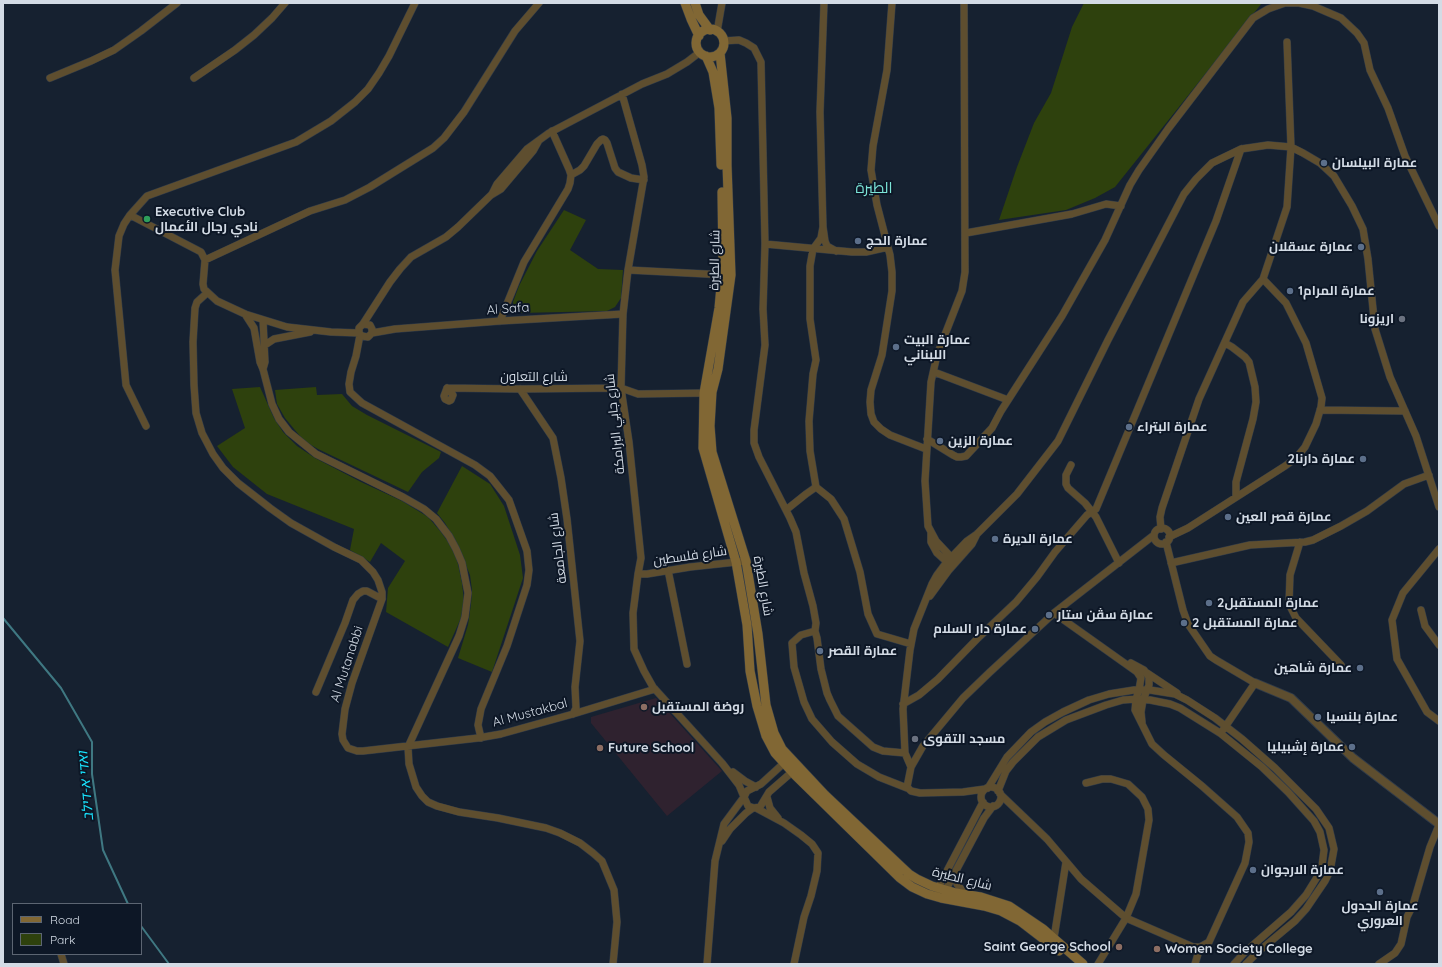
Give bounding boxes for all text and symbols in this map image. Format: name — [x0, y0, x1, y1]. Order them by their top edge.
place label: عمارة البيلسان — [1332, 155, 1417, 171]
marker: عمارة البيلسان — [1319, 158, 1329, 168]
district label: الطيرة — [855, 179, 893, 197]
place label: Executive Club نادي رجال الأعمال — [155, 204, 258, 235]
marker: Executive Club نادي رجال الأعمال — [142, 214, 152, 224]
street label: شارع الطيرة — [707, 229, 723, 291]
place label: عمارة الحج — [866, 233, 928, 249]
marker: عمارة الحج — [853, 236, 863, 246]
place label: عمارة عسقلان — [1269, 239, 1353, 255]
marker: عمارة عسقلان — [1356, 242, 1366, 252]
place label: عمارة المرام1 — [1298, 283, 1375, 299]
marker: عمارة المرام1 — [1285, 286, 1295, 296]
street label: Al Safa — [486, 300, 530, 318]
place label: اريزونا — [1359, 311, 1394, 327]
marker: اريزونا — [1397, 314, 1407, 324]
place label: عمارة البيت اللبناني — [904, 332, 970, 363]
marker: عمارة البيت اللبناني — [891, 342, 901, 352]
street label: شارع التعاون — [500, 369, 568, 385]
street label: شارع جابي البرامكة — [602, 373, 628, 475]
place label: عمارة البتراء — [1137, 419, 1208, 435]
marker: عمارة البتراء — [1124, 422, 1134, 432]
place label: عمارة الزين — [948, 433, 1013, 449]
marker: عمارة الزين — [935, 436, 945, 446]
place label: عمارة دارنا2 — [1288, 451, 1355, 467]
marker: عمارة دارنا2 — [1358, 454, 1368, 464]
place label: عمارة قصر العين — [1236, 509, 1331, 525]
street label: شارع الجامعة — [546, 512, 570, 584]
marker: عمارة قصر العين — [1223, 512, 1233, 522]
place label: عمارة الديرة — [1003, 531, 1073, 547]
marker: عمارة الديرة — [990, 534, 1000, 544]
street label: شارع فلسطين — [652, 543, 728, 569]
street label: شارع الطيرة — [750, 555, 776, 617]
place label: عمارة المستقبل2 — [1217, 595, 1319, 611]
marker: عمارة المستقبل2 — [1204, 598, 1214, 608]
place label: عمارة سڤن ستار — [1057, 607, 1153, 623]
marker: عمارة سڤن ستار — [1044, 610, 1054, 620]
place label: عمارة المستقبل 2 — [1192, 615, 1298, 631]
marker: عمارة المستقبل 2 — [1179, 618, 1189, 628]
place label: عمارة دار السلام — [933, 621, 1027, 637]
street label: Al Mutanabbi — [327, 624, 367, 704]
marker: عمارة دار السلام — [1030, 624, 1040, 634]
place label: عمارة القصر — [828, 643, 897, 659]
marker: عمارة القصر — [815, 646, 825, 656]
place label: عمارة شاهين — [1274, 660, 1352, 676]
marker: عمارة شاهين — [1355, 663, 1365, 673]
street label: Al Mustakbal — [491, 695, 569, 731]
place label: روضة المستقبل — [652, 699, 744, 715]
marker: روضة المستقبل — [639, 702, 649, 712]
place label: عمارة بلنسيا — [1326, 709, 1398, 725]
marker: عمارة بلنسيا — [1313, 712, 1323, 722]
place label: مسجد التقوى — [923, 731, 1005, 747]
marker: مسجد التقوى — [910, 734, 920, 744]
place label: عمارة إشبيليا — [1267, 739, 1344, 755]
place label: Future School — [608, 740, 694, 756]
marker: عمارة إشبيليا — [1347, 742, 1357, 752]
marker: Future School — [595, 743, 605, 753]
water label: ואדי א-דילב — [75, 751, 97, 821]
place label: عمارة الارجوان — [1261, 862, 1344, 878]
street label: شارع الطيرة — [931, 864, 993, 894]
marker: عمارة الارجوان — [1248, 865, 1258, 875]
marker: عمارة الجدول العروري — [1375, 887, 1385, 897]
place label: عمارة الجدول العروري — [1341, 898, 1419, 929]
legend — [12, 903, 142, 955]
text: Road — [50, 912, 80, 927]
text: Park — [50, 932, 75, 947]
place label: Saint George School — [984, 939, 1111, 955]
place label: Women Society College — [1165, 941, 1313, 957]
marker: Saint George School — [1114, 942, 1124, 952]
marker: Women Society College — [1152, 944, 1162, 954]

